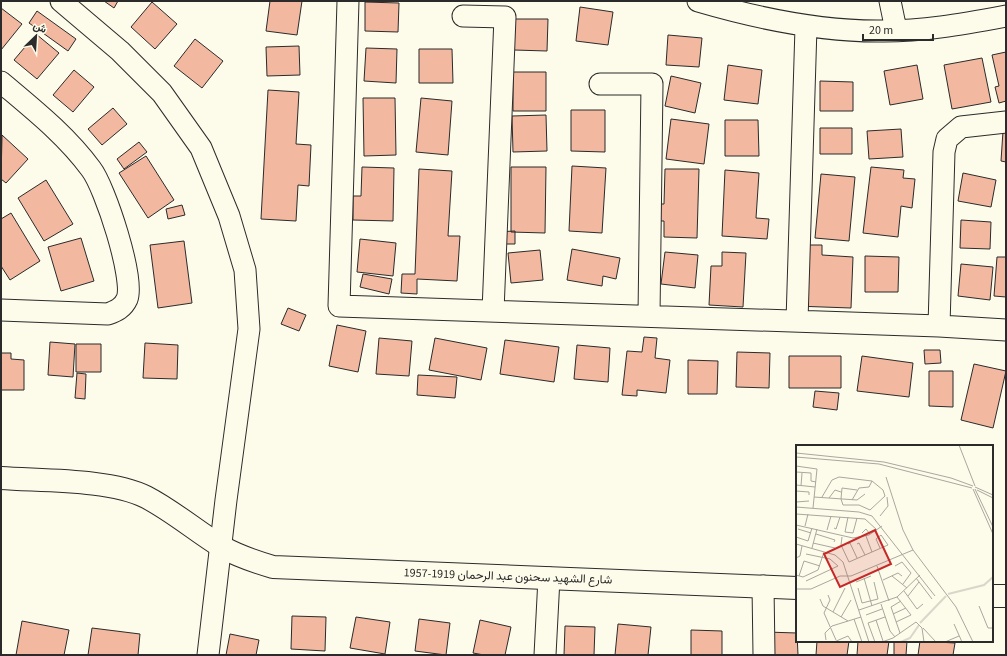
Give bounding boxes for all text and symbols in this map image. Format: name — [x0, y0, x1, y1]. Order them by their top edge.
north arrow — [16, 16, 56, 56]
scale bar — [863, 16, 933, 42]
text: ش — [31, 18, 49, 37]
text: 20 m — [869, 22, 893, 39]
inset map — [796, 445, 993, 642]
street label: شارع الشهيد سحنون عبد الرحمان 1919-1957 — [403, 564, 613, 589]

